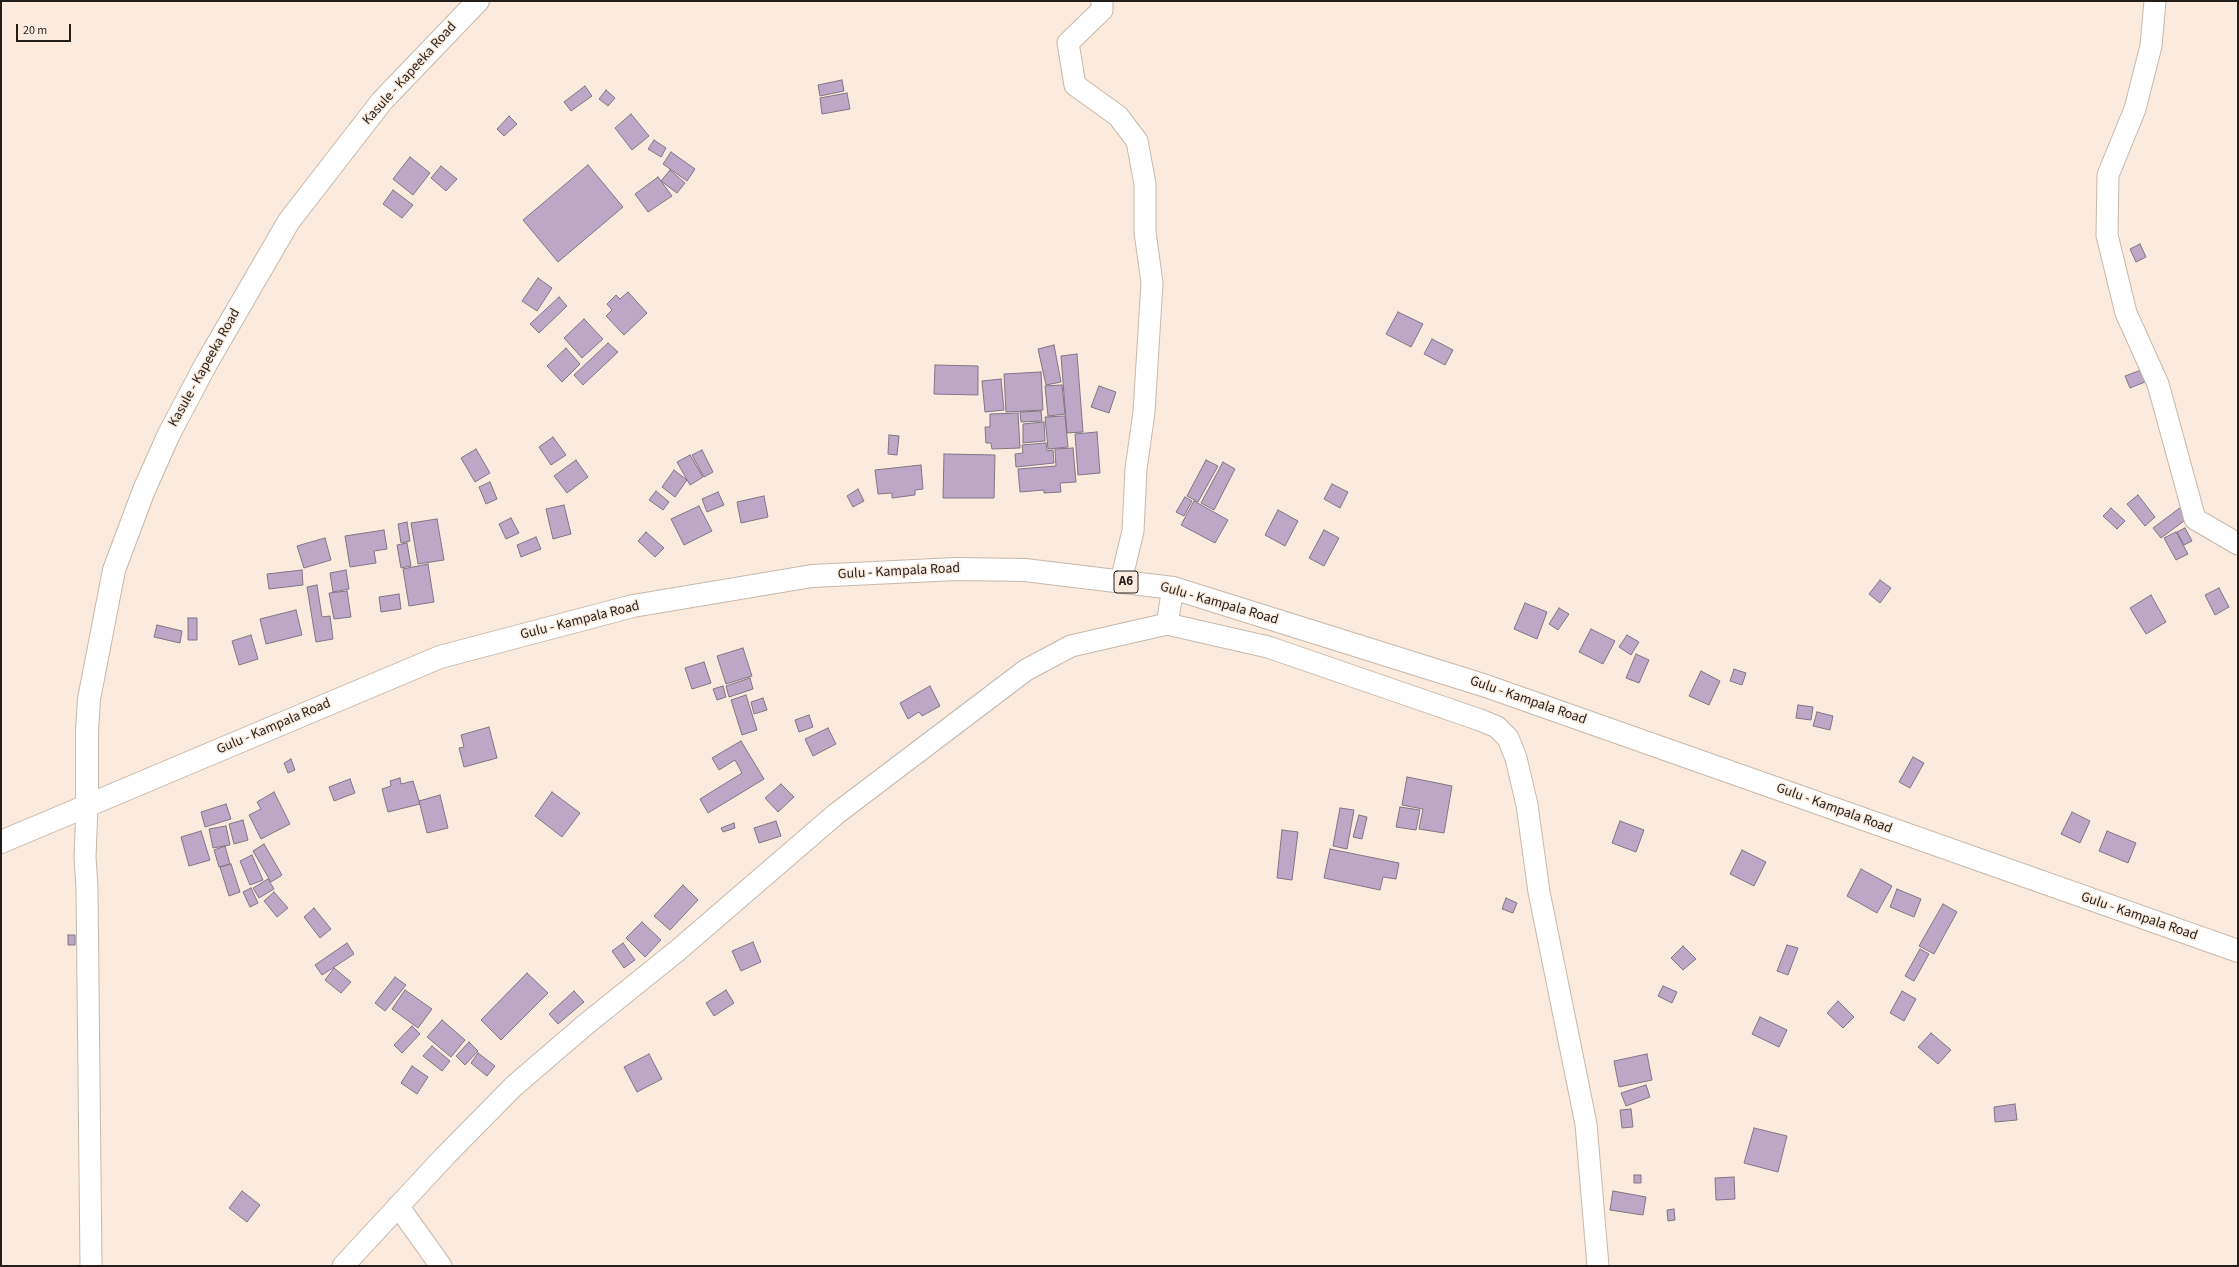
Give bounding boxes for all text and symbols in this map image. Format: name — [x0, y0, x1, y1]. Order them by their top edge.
scale bar — [18, 16, 73, 42]
street label: Kasule - Kapeeka Road — [359, 19, 461, 129]
text: 20 m — [23, 22, 47, 39]
street label: Kasule - Kapeeka Road — [166, 306, 244, 430]
street label: Gulu - Kampala Road — [838, 560, 960, 584]
road number: A6 — [1114, 571, 1138, 593]
street label: Gulu - Kampala Road — [1158, 579, 1280, 629]
street label: Gulu - Kampala Road — [519, 598, 641, 644]
street label: Gulu - Kampala Road — [1467, 673, 1589, 729]
street label: Gulu - Kampala Road — [214, 695, 334, 759]
street label: Gulu - Kampala Road — [1774, 780, 1894, 838]
street label: Gulu - Kampala Road — [2078, 889, 2200, 945]

